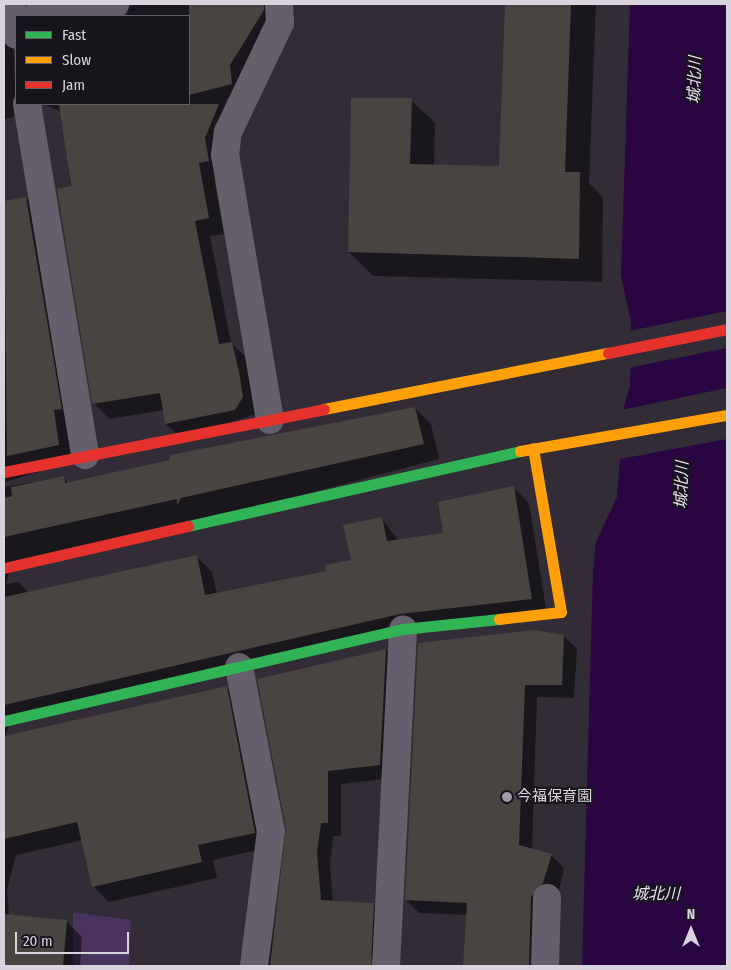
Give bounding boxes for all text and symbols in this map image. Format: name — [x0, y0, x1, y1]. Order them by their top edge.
legend — [15, 15, 190, 105]
text: Fast — [62, 26, 86, 44]
text: Slow — [62, 51, 91, 69]
water label: 城北川 — [685, 56, 705, 104]
text: Jam — [62, 76, 85, 94]
water label: 城北川 — [672, 461, 692, 509]
place label: 今福保育園 — [517, 788, 592, 806]
marker: 今福保育園 — [501, 791, 513, 803]
water label: 城北川 — [632, 884, 680, 904]
north arrow — [666, 905, 716, 955]
text: N — [687, 906, 695, 923]
scale bar — [18, 922, 131, 954]
text: 20 m — [23, 932, 53, 950]

